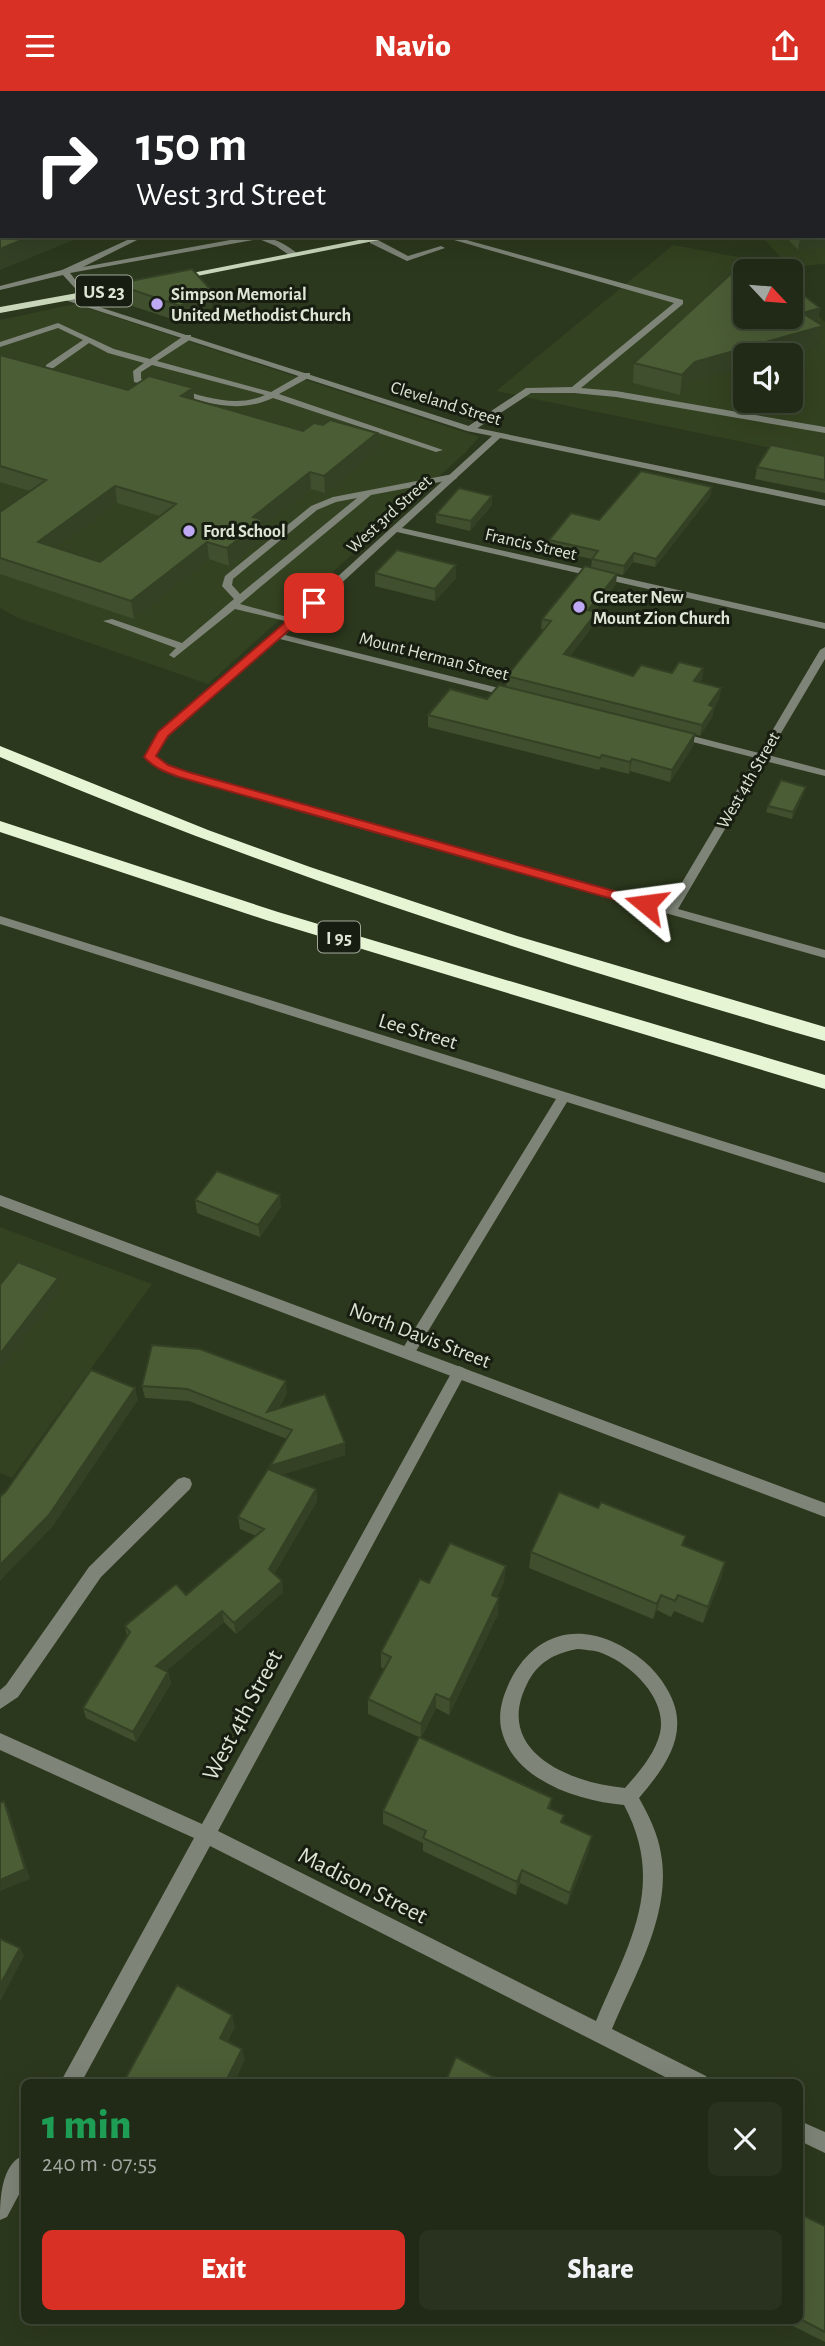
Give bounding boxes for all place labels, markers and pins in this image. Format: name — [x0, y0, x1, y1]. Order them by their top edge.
place label: Simpson Memorial United Methodist Church — [171, 286, 351, 325]
marker: Simpson Memorial United Methodist Church — [149, 296, 165, 312]
marker: Ford School — [181, 523, 197, 539]
place label: Ford School — [203, 523, 286, 541]
pin — [284, 573, 344, 633]
place label: Greater New Mount Zion Church — [593, 589, 730, 628]
marker: Greater New Mount Zion Church — [571, 599, 587, 615]

